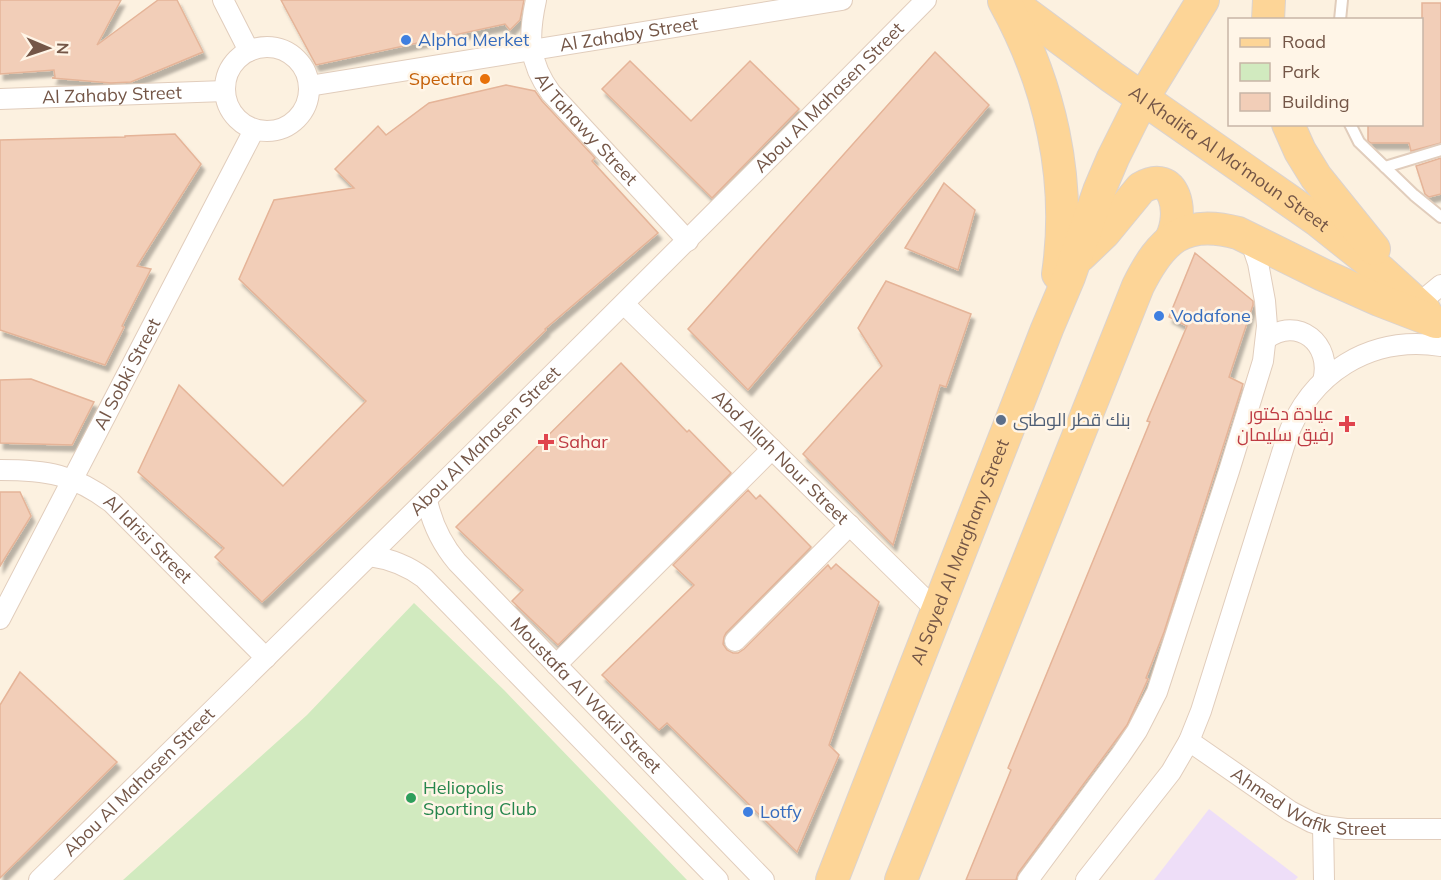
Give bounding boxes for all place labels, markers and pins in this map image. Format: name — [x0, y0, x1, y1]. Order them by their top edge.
place label: Alpha Merket — [418, 28, 529, 51]
marker: Alpha Merket — [399, 33, 413, 47]
place label: Spectra — [409, 67, 473, 90]
marker: Spectra — [478, 72, 492, 86]
place label: Vodafone — [1171, 304, 1251, 327]
marker: Vodafone — [1152, 309, 1166, 323]
place label: عيادة دكتور رفيق سليمان — [1237, 402, 1334, 447]
place label: بنك قطر الوطنى — [1013, 408, 1131, 431]
marker: بنك قطر الوطنى — [994, 413, 1008, 427]
marker: عيادة دكتور رفيق سليمان — [1338, 415, 1356, 433]
place label: Sahar — [558, 430, 608, 453]
marker: Sahar — [539, 435, 553, 449]
place label: Heliopolis Sporting Club — [423, 776, 537, 820]
marker: Heliopolis Sporting Club — [404, 791, 418, 805]
place label: Lotfy — [760, 800, 802, 823]
marker: Lotfy — [741, 805, 755, 819]

